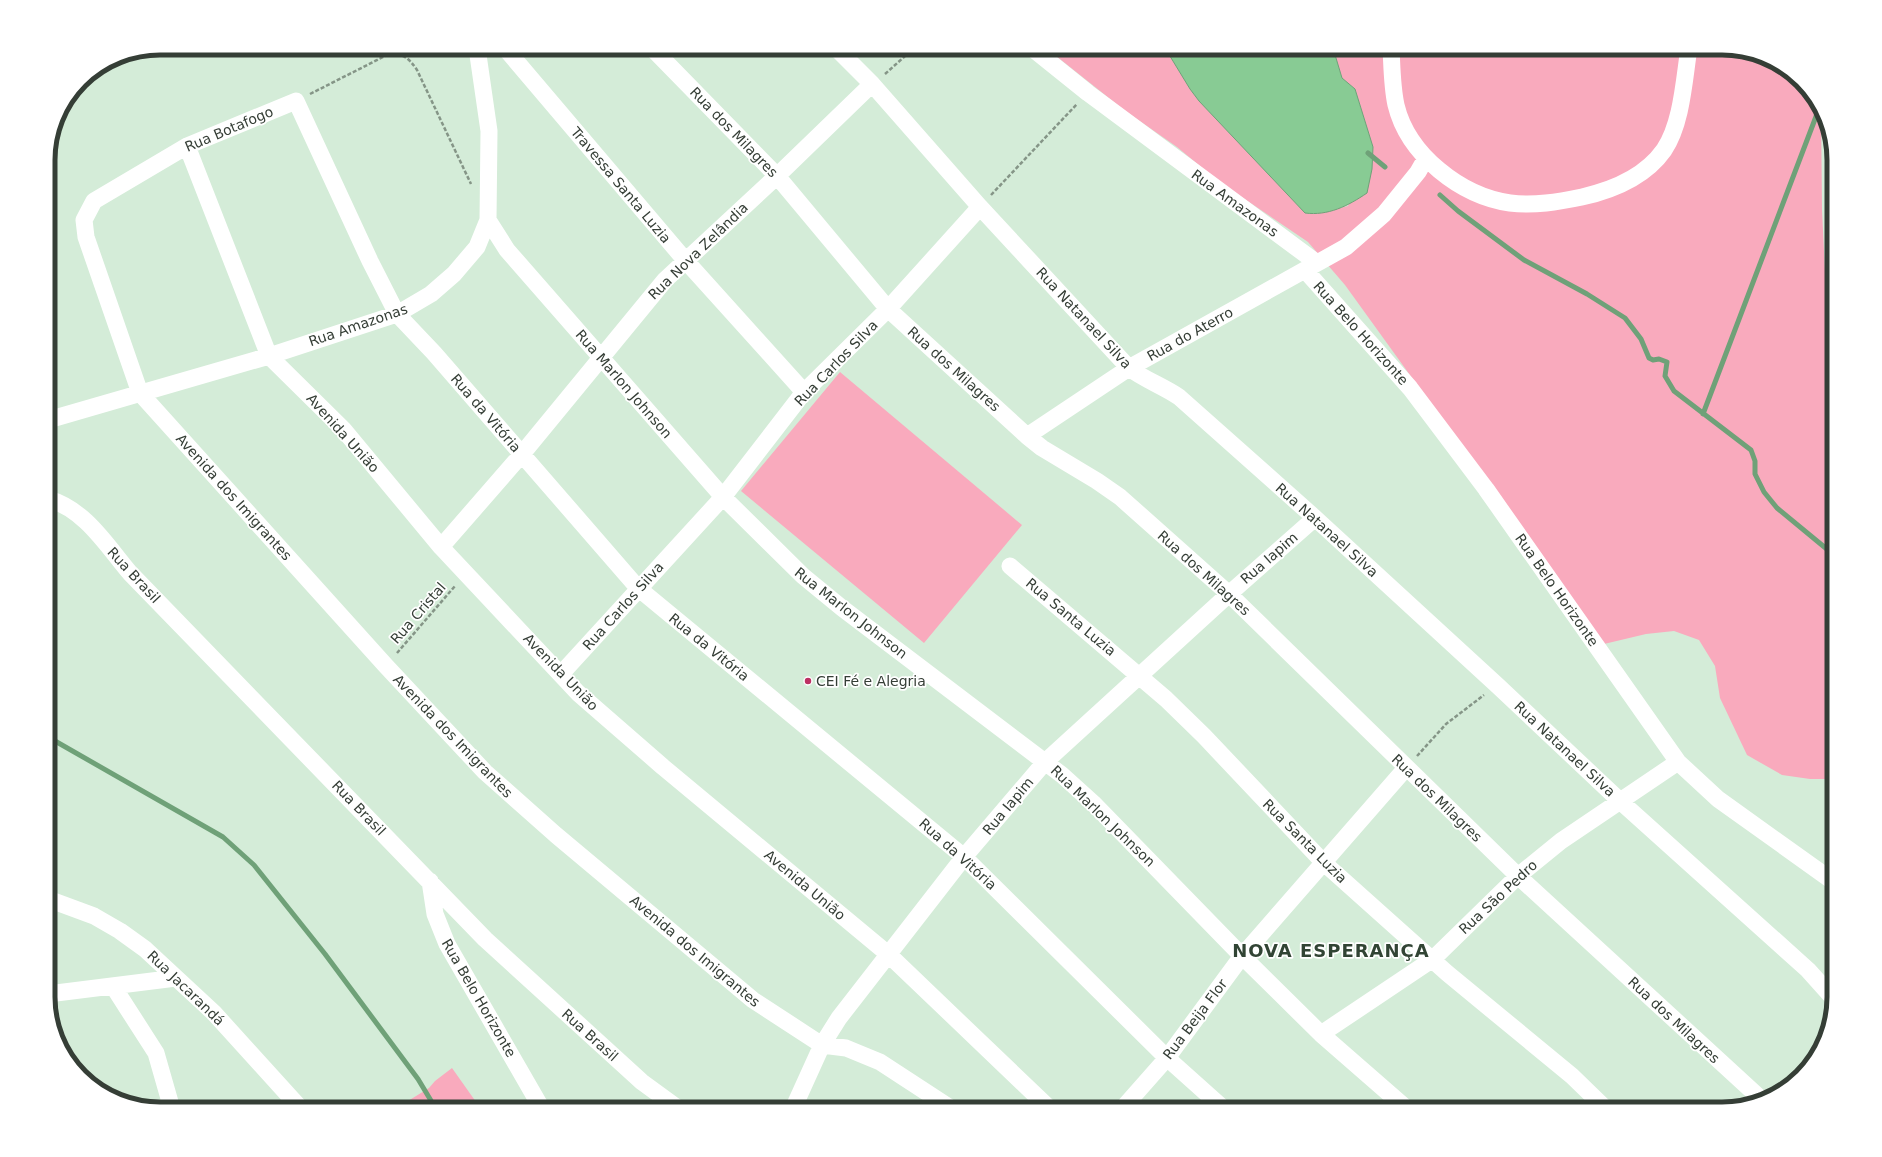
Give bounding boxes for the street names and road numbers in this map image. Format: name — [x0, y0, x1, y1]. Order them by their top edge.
street label: Rua dos Milagres — [687, 84, 781, 180]
street label: Rua Botafogo — [183, 103, 275, 155]
street label: Travessa Santa Luzia — [567, 123, 674, 246]
street label: Rua Amazonas — [1188, 166, 1282, 240]
street label: Rua Nova Zelândia — [645, 199, 751, 303]
street label: Rua Natanael Silva — [1033, 264, 1135, 372]
street label: Rua Belo Horizonte — [1310, 278, 1412, 388]
street label: Rua Amazonas — [306, 301, 410, 349]
street label: Rua do Aterro — [1144, 304, 1236, 364]
street label: Rua Carlos Silva — [791, 317, 881, 409]
street label: Rua dos Milagres — [904, 323, 1004, 415]
street label: Rua Marlon Johnson — [573, 327, 675, 441]
street label: Rua da Vitória — [448, 371, 524, 455]
street label: Avenida União — [303, 390, 383, 476]
street label: Avenida dos Imigrantes — [173, 430, 295, 564]
street label: Rua Natanael Silva — [1273, 480, 1381, 580]
street label: Rua dos Milagres — [1154, 527, 1254, 619]
street label: Rua Iapim — [1237, 529, 1301, 587]
street label: Rua Belo Horizonte — [1512, 531, 1602, 649]
street label: Rua Brasil — [104, 544, 164, 606]
street label: Rua Carlos Silva — [579, 559, 667, 653]
street label: Rua Marlon Johnson — [792, 564, 910, 662]
street label: Rua Santa Luzia — [1023, 575, 1119, 659]
street label: Rua Cristal — [387, 579, 449, 647]
street label: Rua da Vitória — [666, 610, 752, 684]
street label: Avenida União — [520, 630, 602, 714]
street label: Avenida dos Imigrantes — [390, 671, 516, 801]
street label: Rua Natanael Silva — [1511, 698, 1619, 800]
street label: Rua dos Milagres — [1389, 751, 1485, 845]
street label: Rua Marlon Johnson — [1048, 762, 1158, 870]
street label: Rua Iapim — [979, 774, 1037, 838]
street label: Rua Brasil — [329, 777, 389, 839]
street label: Rua Santa Luzia — [1260, 796, 1350, 886]
street label: Rua da Vitória — [916, 815, 1000, 893]
street label: Avenida União — [761, 847, 849, 923]
street label: Rua São Pedro — [1456, 857, 1540, 937]
street label: Avenida dos Imigrantes — [627, 892, 763, 1010]
street label: Rua Belo Horizonte — [439, 936, 519, 1060]
street label: Rua Jacarandá — [144, 947, 228, 1029]
street label: Rua dos Milagres — [1625, 974, 1723, 1066]
street label: Rua Beija Flor — [1160, 976, 1231, 1062]
street label: Rua Brasil — [559, 1006, 621, 1064]

